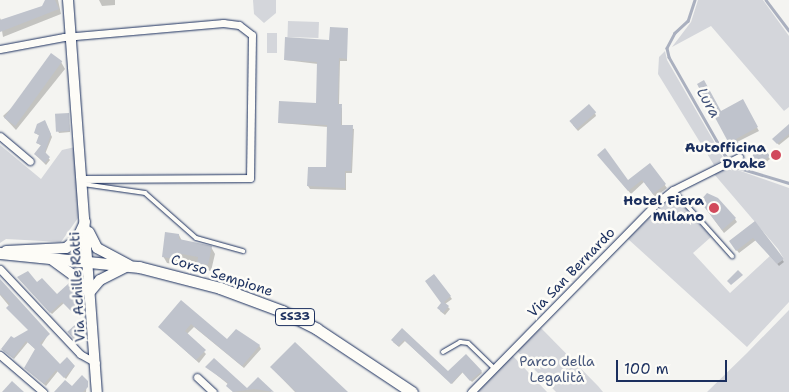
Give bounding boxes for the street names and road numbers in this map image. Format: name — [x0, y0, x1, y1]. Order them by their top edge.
street label: Via San Bernardo — [524, 224, 618, 320]
street label: Via Achille Ratti — [66, 231, 88, 343]
street label: Corso Sempione — [169, 251, 275, 299]
road number: SS33 — [275, 308, 315, 326]

